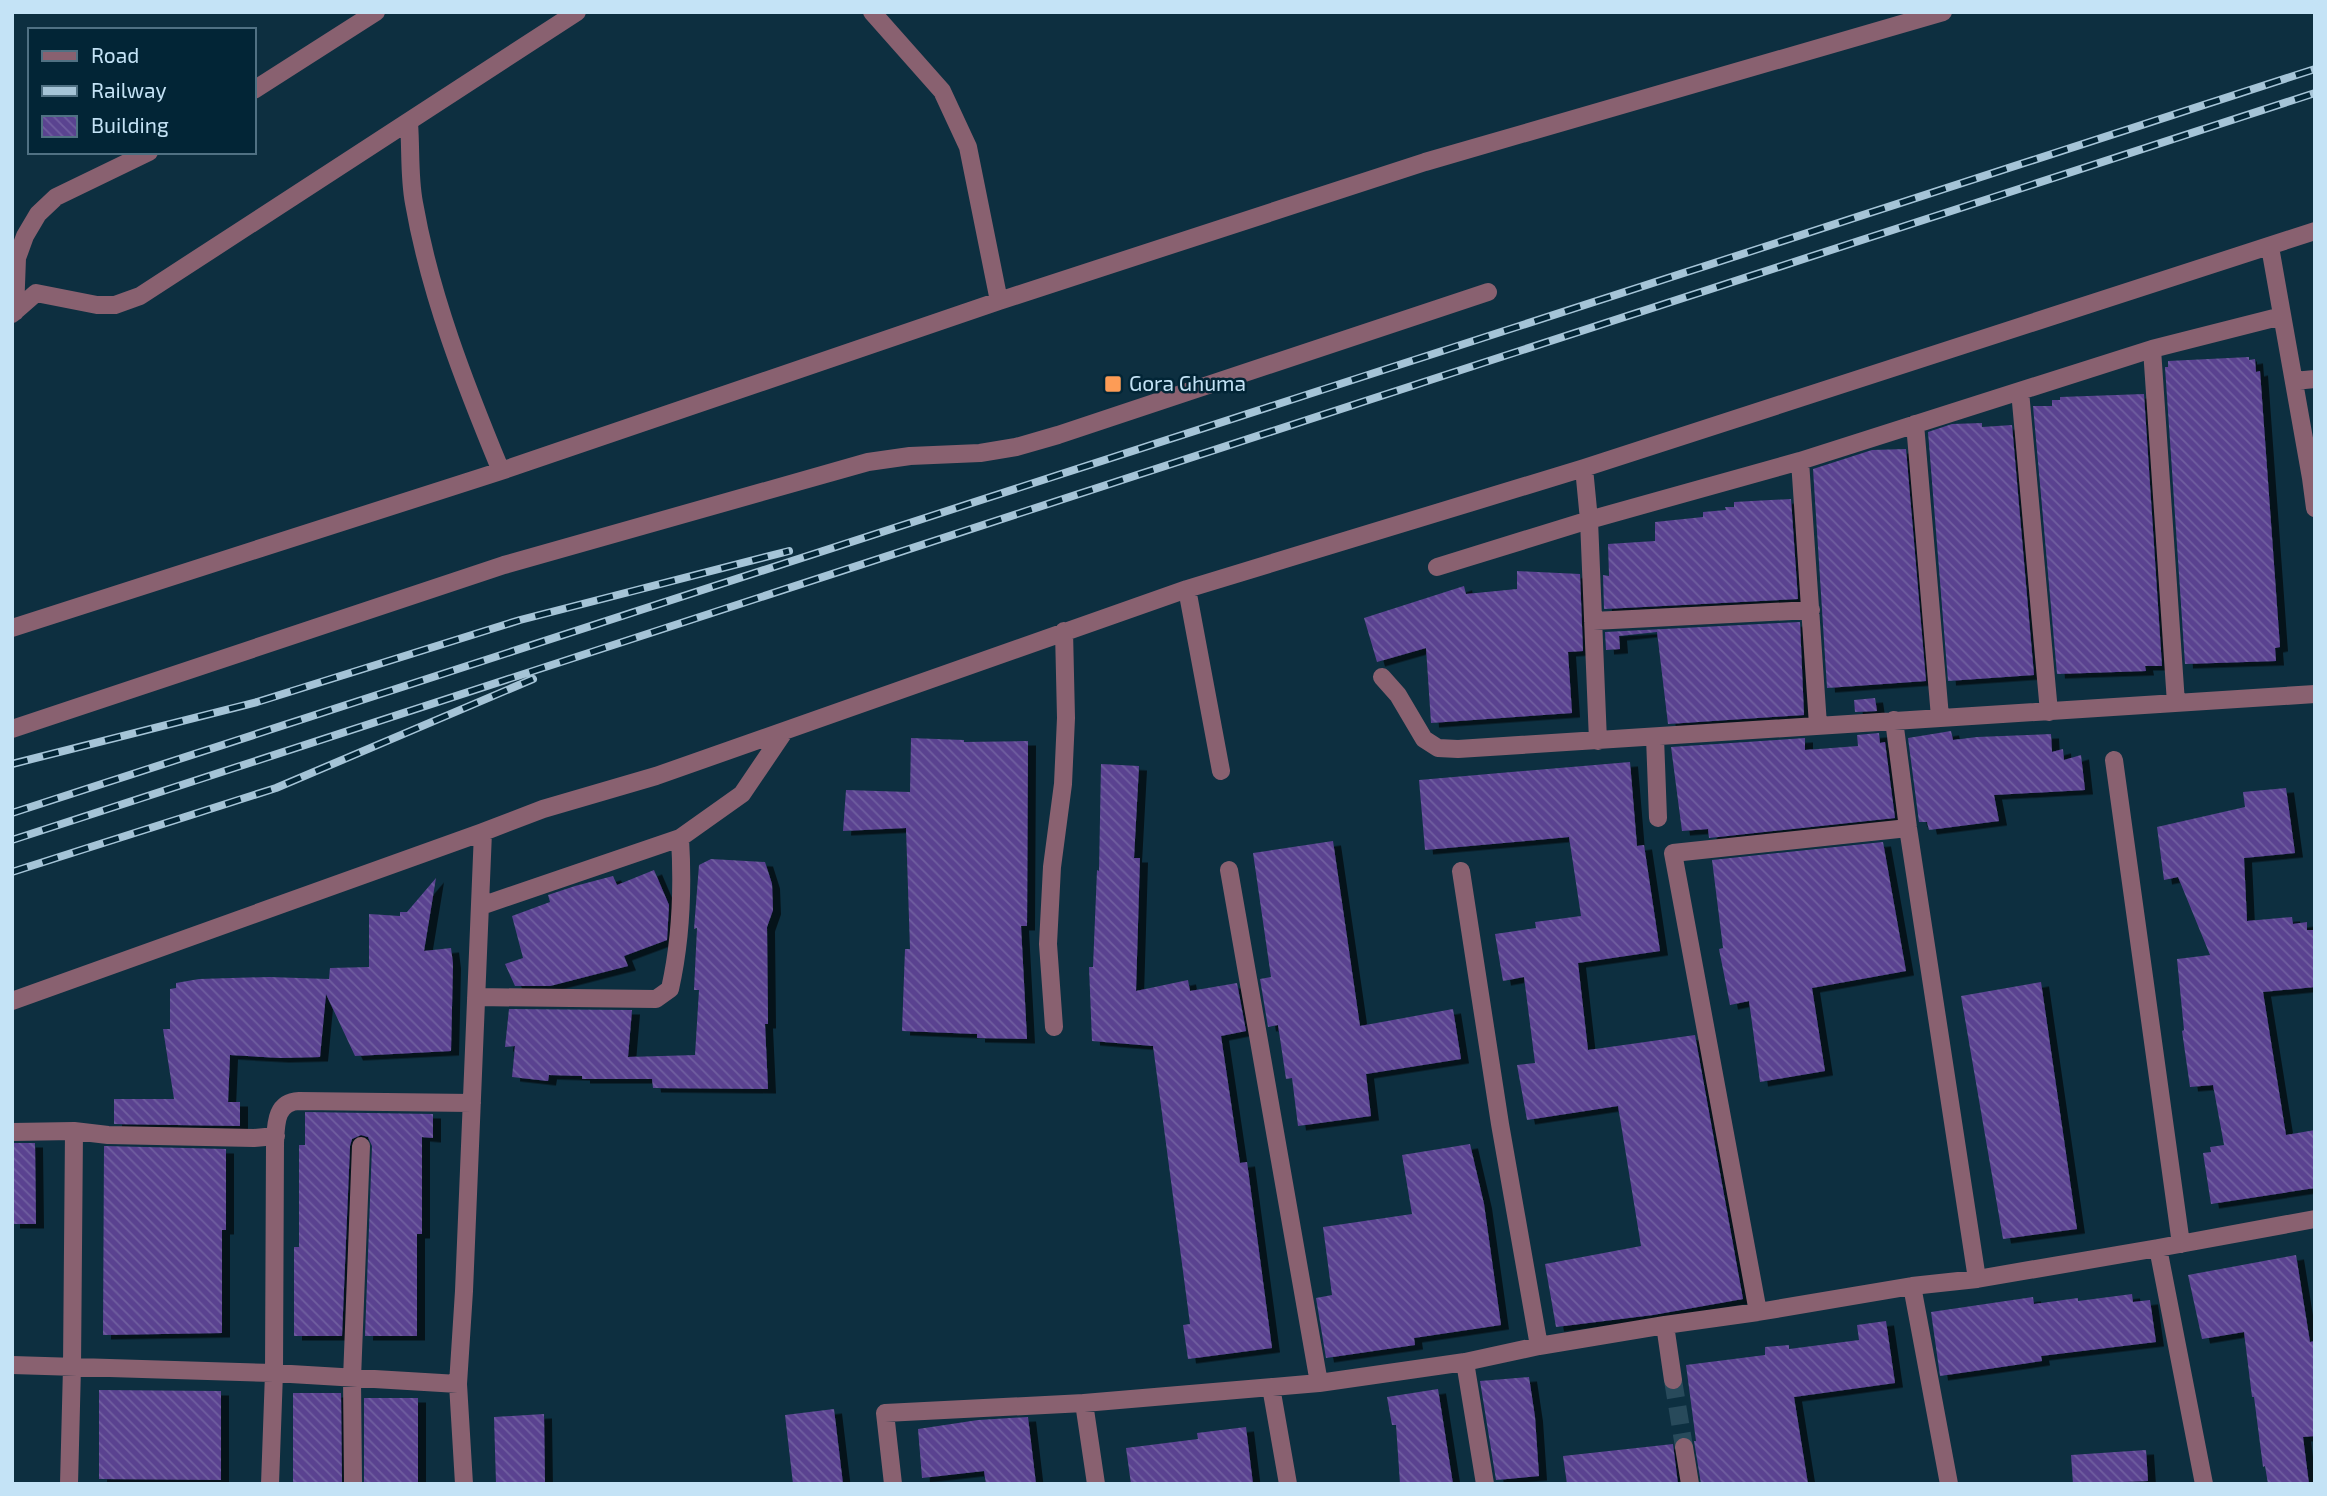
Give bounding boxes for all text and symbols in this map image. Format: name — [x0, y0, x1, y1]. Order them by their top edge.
legend — [28, 28, 256, 154]
text: Road — [91, 42, 139, 67]
text: Railway — [91, 77, 167, 102]
text: Building — [91, 112, 169, 137]
place label: Gora Ghuma — [1129, 370, 1246, 395]
marker: Gora Ghuma — [1103, 374, 1123, 394]

